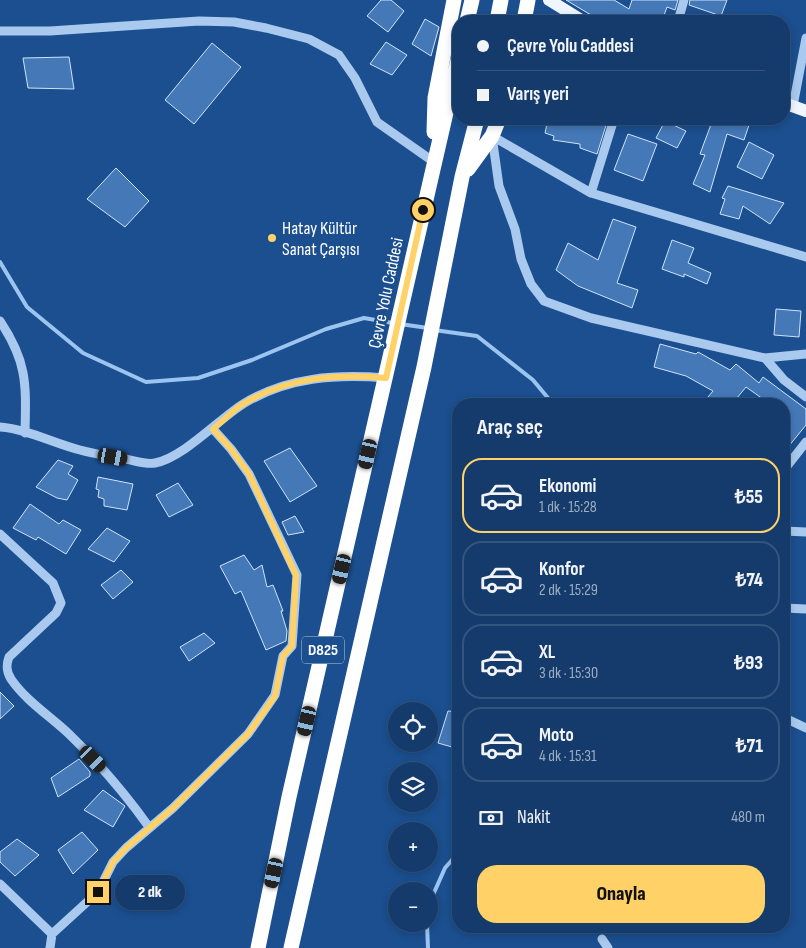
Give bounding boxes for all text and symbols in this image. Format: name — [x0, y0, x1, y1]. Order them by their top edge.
text: Çevre Yolu Caddesi — [507, 35, 633, 58]
text: Varış yeri — [507, 83, 569, 106]
route start — [412, 199, 434, 221]
place label: Hatay Kültür Sanat Çarşısı — [282, 218, 360, 260]
marker: Hatay Kültür Sanat Çarşısı — [266, 232, 278, 244]
street label: Çevre Yolu Caddesi — [364, 236, 408, 350]
text: Araç seç — [477, 414, 543, 441]
car — [357, 438, 378, 470]
car — [96, 447, 129, 467]
icon: car — [479, 473, 524, 518]
text: Ekonomi — [539, 475, 596, 498]
text: ₺55 — [735, 486, 763, 509]
text: 1 dk · 15:28 — [539, 498, 597, 517]
car — [331, 553, 352, 585]
icon: car — [479, 556, 524, 601]
text: Konfor — [539, 558, 585, 581]
text: ₺74 — [735, 569, 763, 592]
text: 2 dk · 15:29 — [539, 581, 598, 600]
road number: D825 — [302, 636, 344, 664]
icon: car — [479, 639, 524, 684]
text: XL — [539, 641, 555, 664]
text: ₺93 — [734, 652, 763, 675]
text: 3 dk · 15:30 — [539, 664, 598, 683]
map controls — [388, 702, 438, 932]
button: locate — [388, 702, 438, 752]
car — [296, 705, 317, 737]
icon: car — [479, 722, 524, 767]
text: Moto — [539, 724, 574, 747]
text: ₺71 — [736, 735, 763, 758]
car — [77, 743, 108, 775]
text: 4 dk · 15:31 — [539, 747, 597, 766]
button: layers — [388, 762, 438, 812]
icon: cash — [477, 804, 505, 832]
text: Nakit — [517, 806, 551, 829]
text: 480 m — [731, 808, 765, 827]
button: + — [388, 822, 438, 872]
car — [263, 857, 284, 889]
button: Onayla — [477, 865, 765, 923]
callout: 2 dk — [116, 874, 186, 910]
route end — [87, 881, 109, 903]
button: − — [388, 882, 438, 932]
text: 2 dk — [138, 883, 162, 902]

